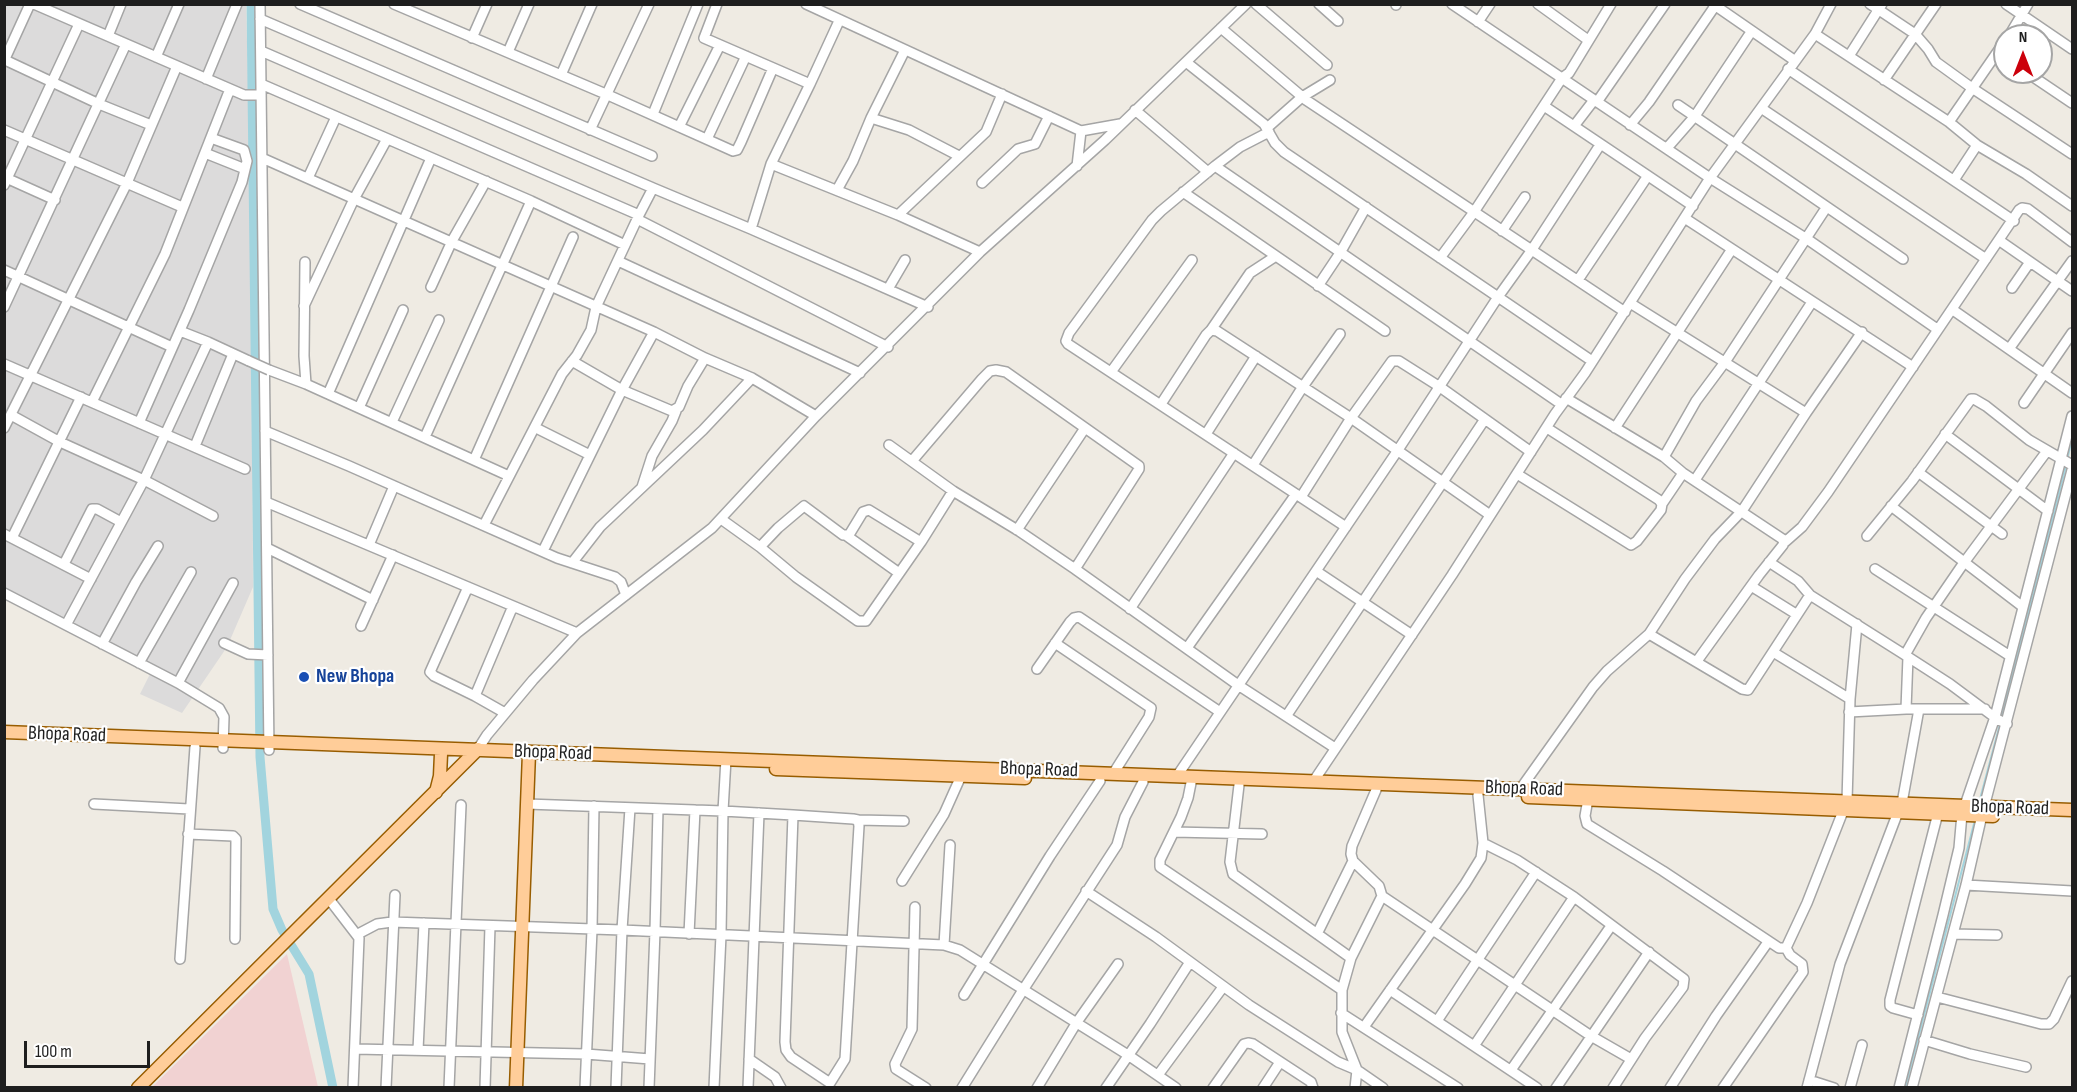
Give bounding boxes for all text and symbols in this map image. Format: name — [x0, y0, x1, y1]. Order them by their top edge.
north arrow — [1993, 24, 2053, 84]
text: N — [2019, 28, 2027, 47]
place label: New Bhopa — [316, 665, 394, 689]
marker: New Bhopa — [297, 670, 311, 684]
street label: Bhopa Road — [27, 722, 107, 748]
street label: Bhopa Road — [513, 740, 593, 766]
street label: Bhopa Road — [999, 757, 1079, 783]
street label: Bhopa Road — [1484, 776, 1564, 802]
street label: Bhopa Road — [1970, 795, 2050, 821]
scale bar — [27, 1029, 153, 1067]
text: 100 m — [35, 1041, 72, 1062]

